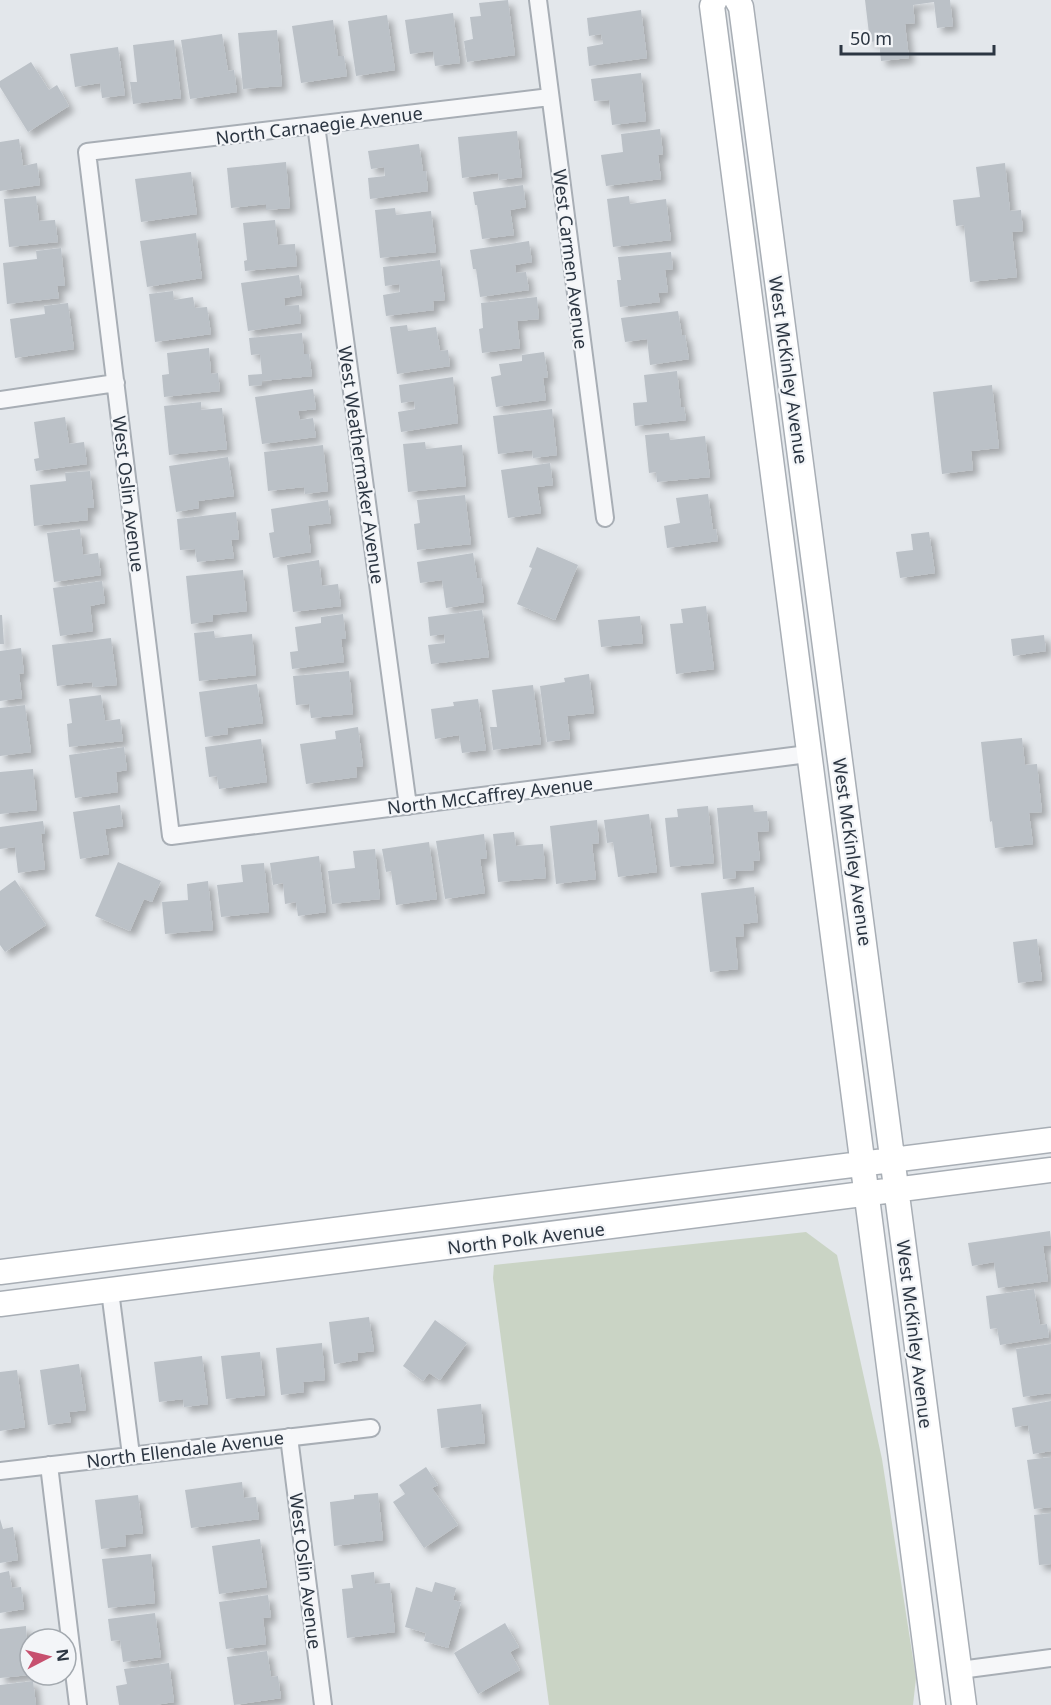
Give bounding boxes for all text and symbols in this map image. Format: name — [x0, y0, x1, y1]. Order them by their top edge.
scale bar — [841, 18, 994, 56]
text: 50 m — [850, 26, 892, 50]
street label: North Carnaegie Avenue — [214, 100, 424, 150]
street label: West Carmen Avenue — [548, 168, 594, 350]
street label: West McKinley Avenue — [764, 274, 814, 466]
street label: West Weathermaker Avenue — [333, 344, 391, 586]
street label: West Oslin Avenue — [108, 414, 150, 574]
street label: West McKinley Avenue — [828, 756, 878, 948]
street label: North McCaffrey Avenue — [386, 770, 594, 820]
street label: North Polk Avenue — [446, 1216, 606, 1260]
street label: West McKinley Avenue — [892, 1238, 938, 1430]
street label: North Ellendale Avenue — [85, 1425, 285, 1473]
street label: West Oslin Avenue — [285, 1491, 327, 1651]
north arrow — [18, 1627, 78, 1687]
text: N — [51, 1647, 75, 1663]

